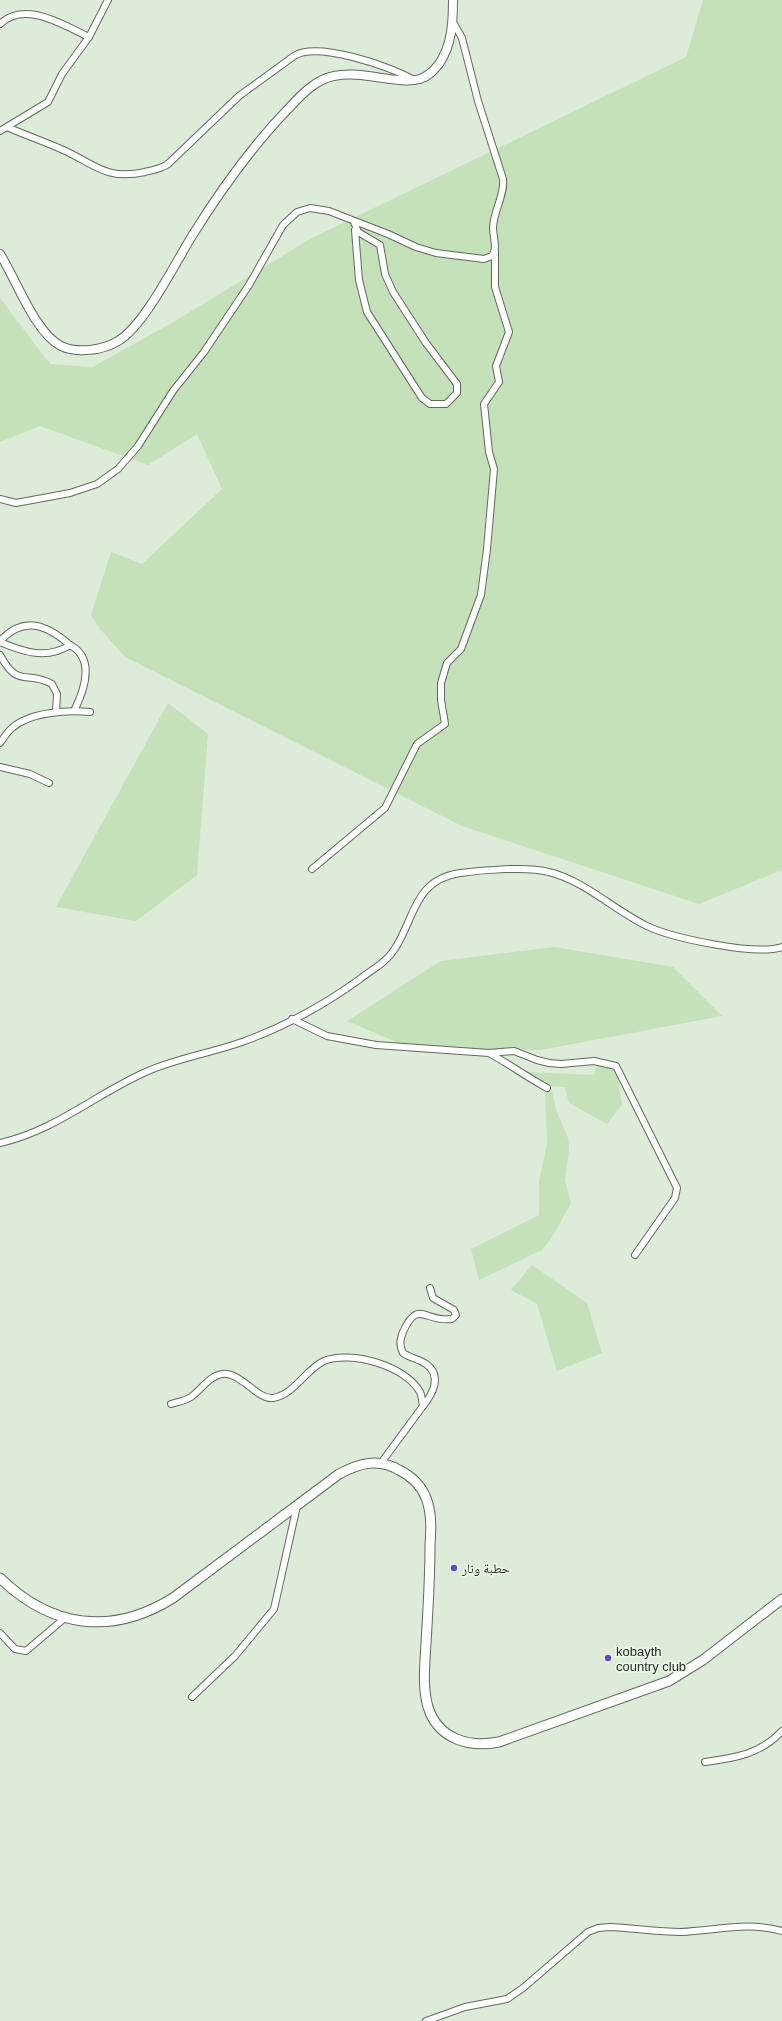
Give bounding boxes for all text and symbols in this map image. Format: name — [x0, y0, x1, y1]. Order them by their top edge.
place label: حطبة ونار — [461, 1561, 510, 1577]
marker: حطبة ونار — [449, 1563, 459, 1573]
place label: kobayth country club — [616, 1644, 686, 1674]
marker: kobayth country club — [603, 1653, 613, 1663]

